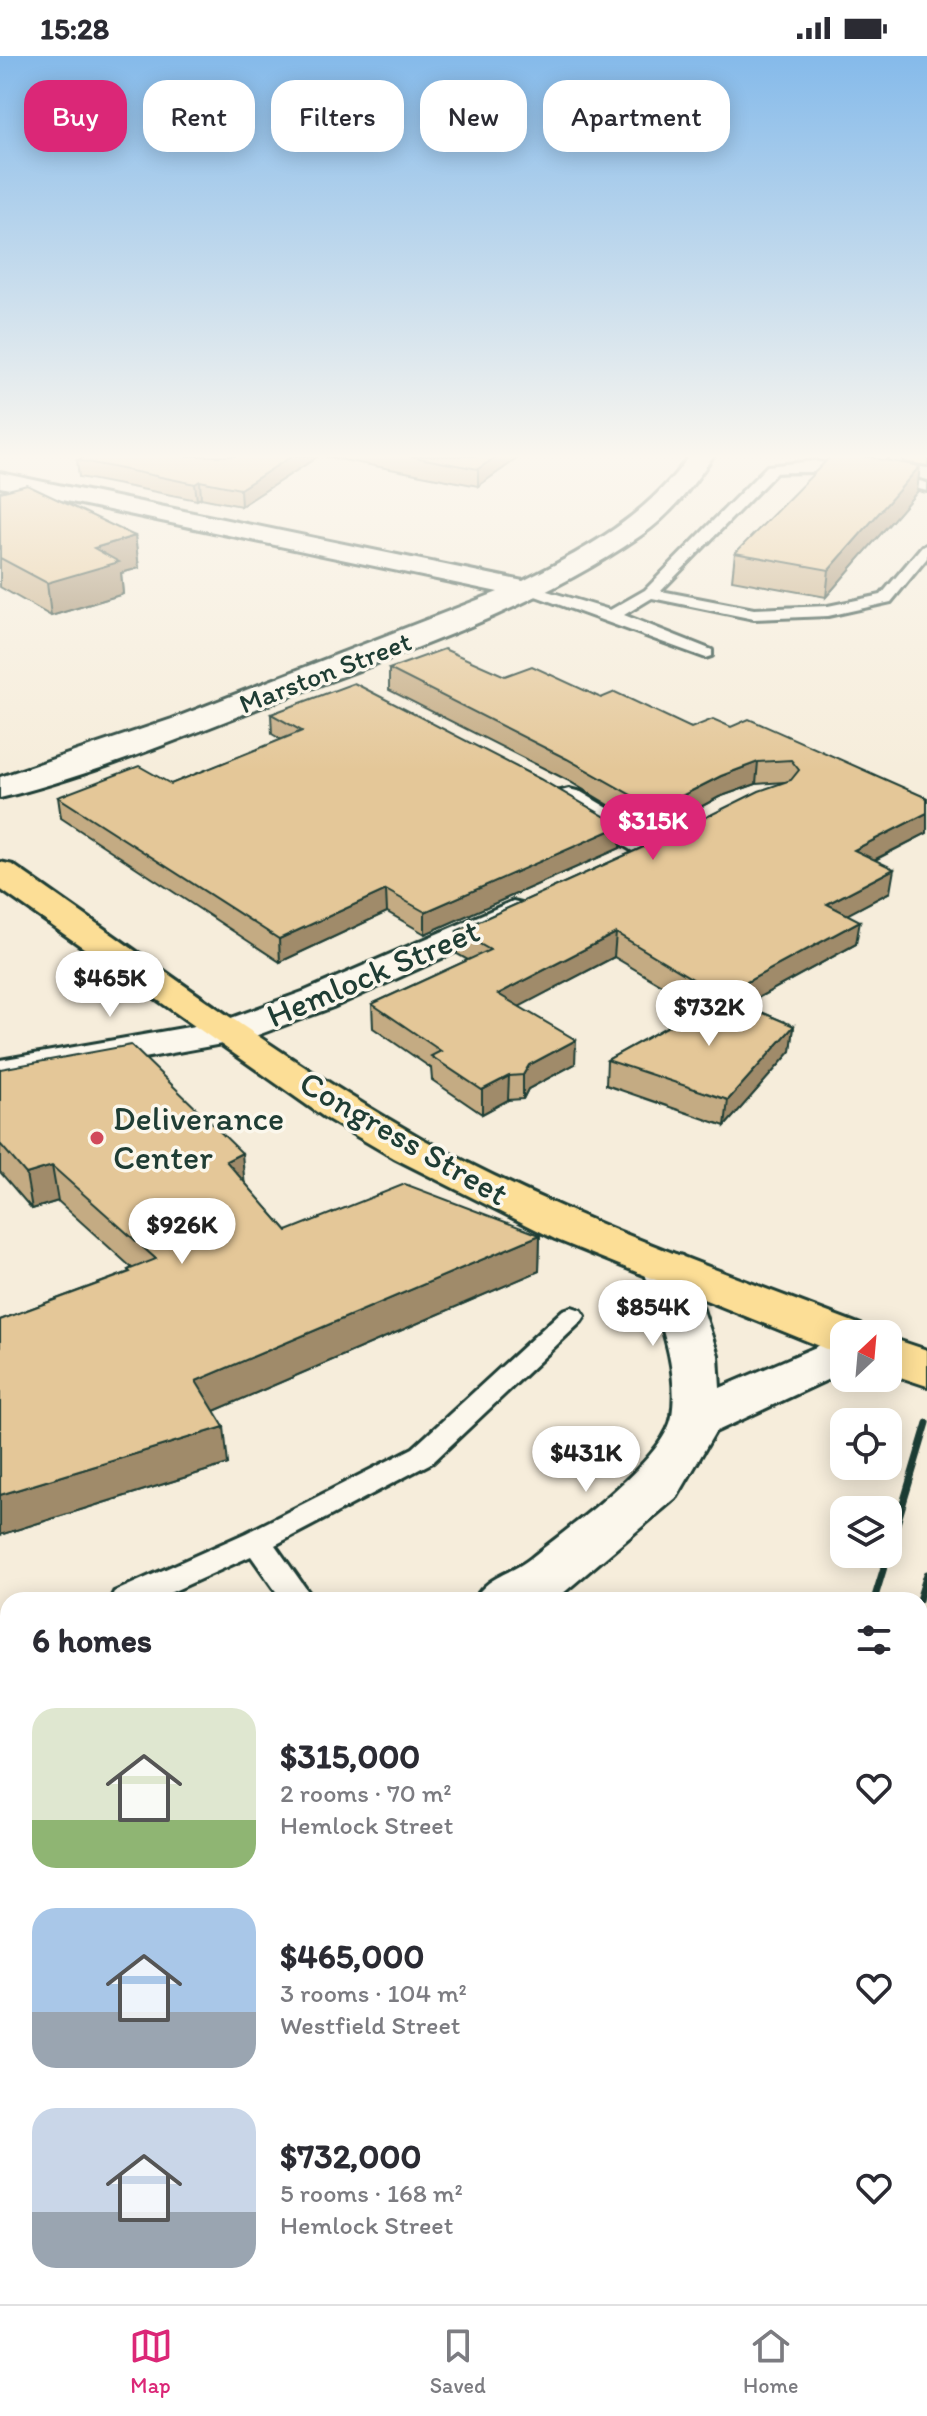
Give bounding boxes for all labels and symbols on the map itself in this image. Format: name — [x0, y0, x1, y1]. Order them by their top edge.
street label: Marston Street — [234, 624, 416, 720]
pin: $315K — [597, 794, 709, 862]
street label: Hemlock Street — [261, 910, 485, 1036]
pin: $465K — [54, 951, 166, 1019]
pin: $732K — [653, 980, 765, 1048]
street label: Congress Street — [293, 1062, 516, 1214]
place label: Deliverance Center — [113, 1098, 284, 1178]
marker: Deliverance Center — [88, 1129, 106, 1147]
pin: $926K — [126, 1198, 238, 1266]
pin: $854K — [597, 1280, 709, 1348]
north arrow — [830, 1320, 902, 1392]
pin: $431K — [530, 1426, 642, 1494]

